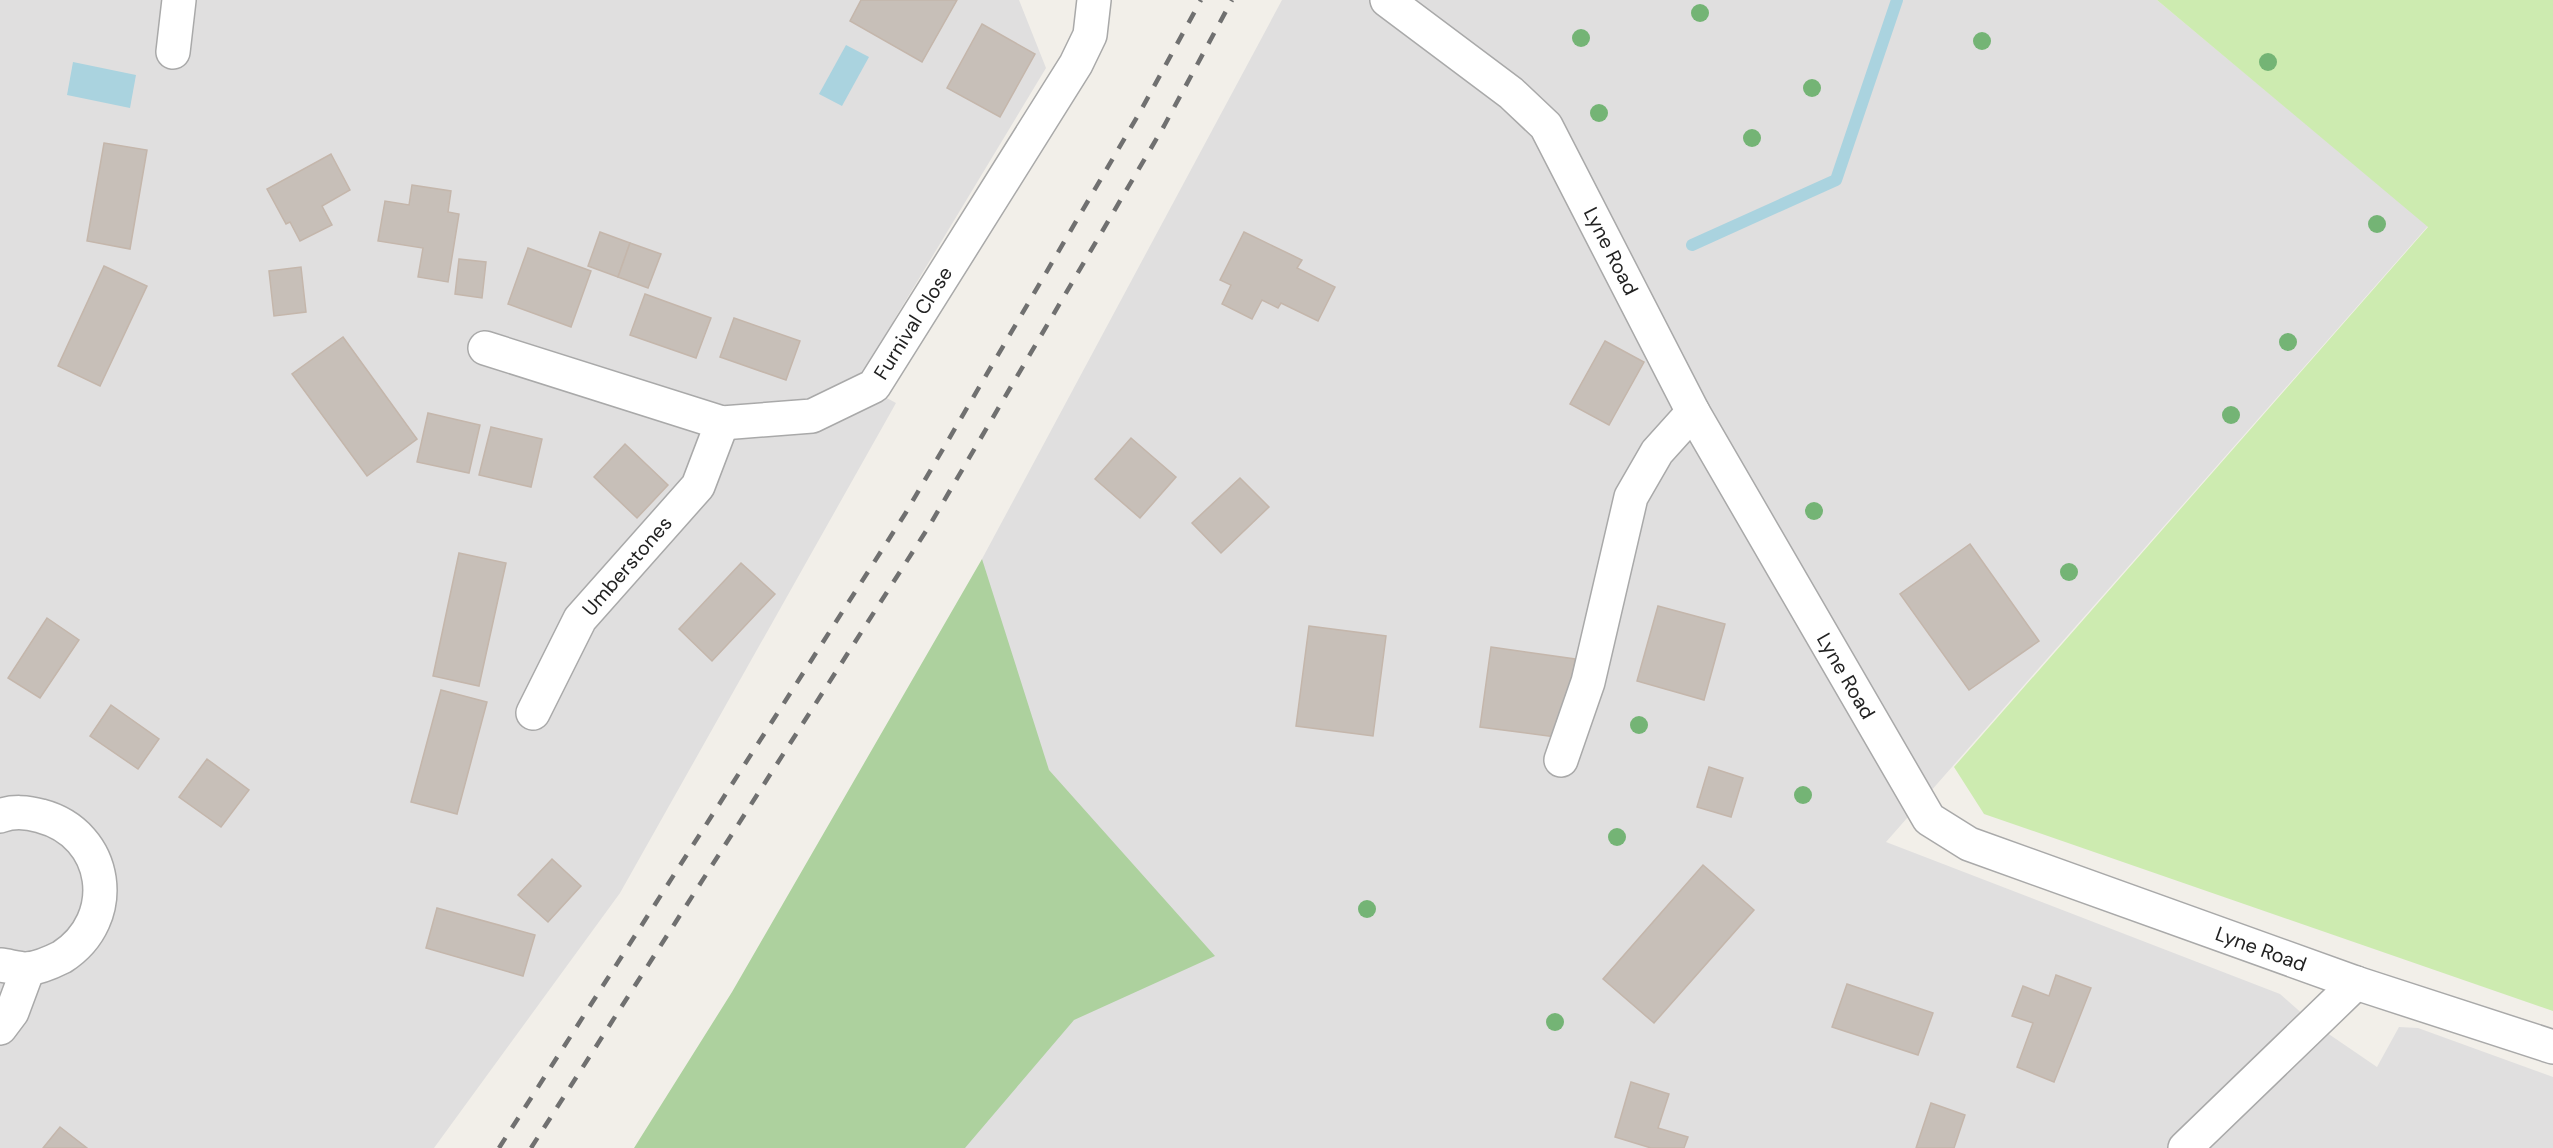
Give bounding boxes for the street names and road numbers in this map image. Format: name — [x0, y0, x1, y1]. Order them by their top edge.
street label: Lyne Road — [1578, 203, 1644, 299]
street label: Furnival Close — [868, 262, 958, 384]
street label: Umberstones — [576, 511, 678, 621]
street label: Lyne Road — [1811, 628, 1881, 724]
street label: Lyne Road — [2212, 921, 2310, 977]

